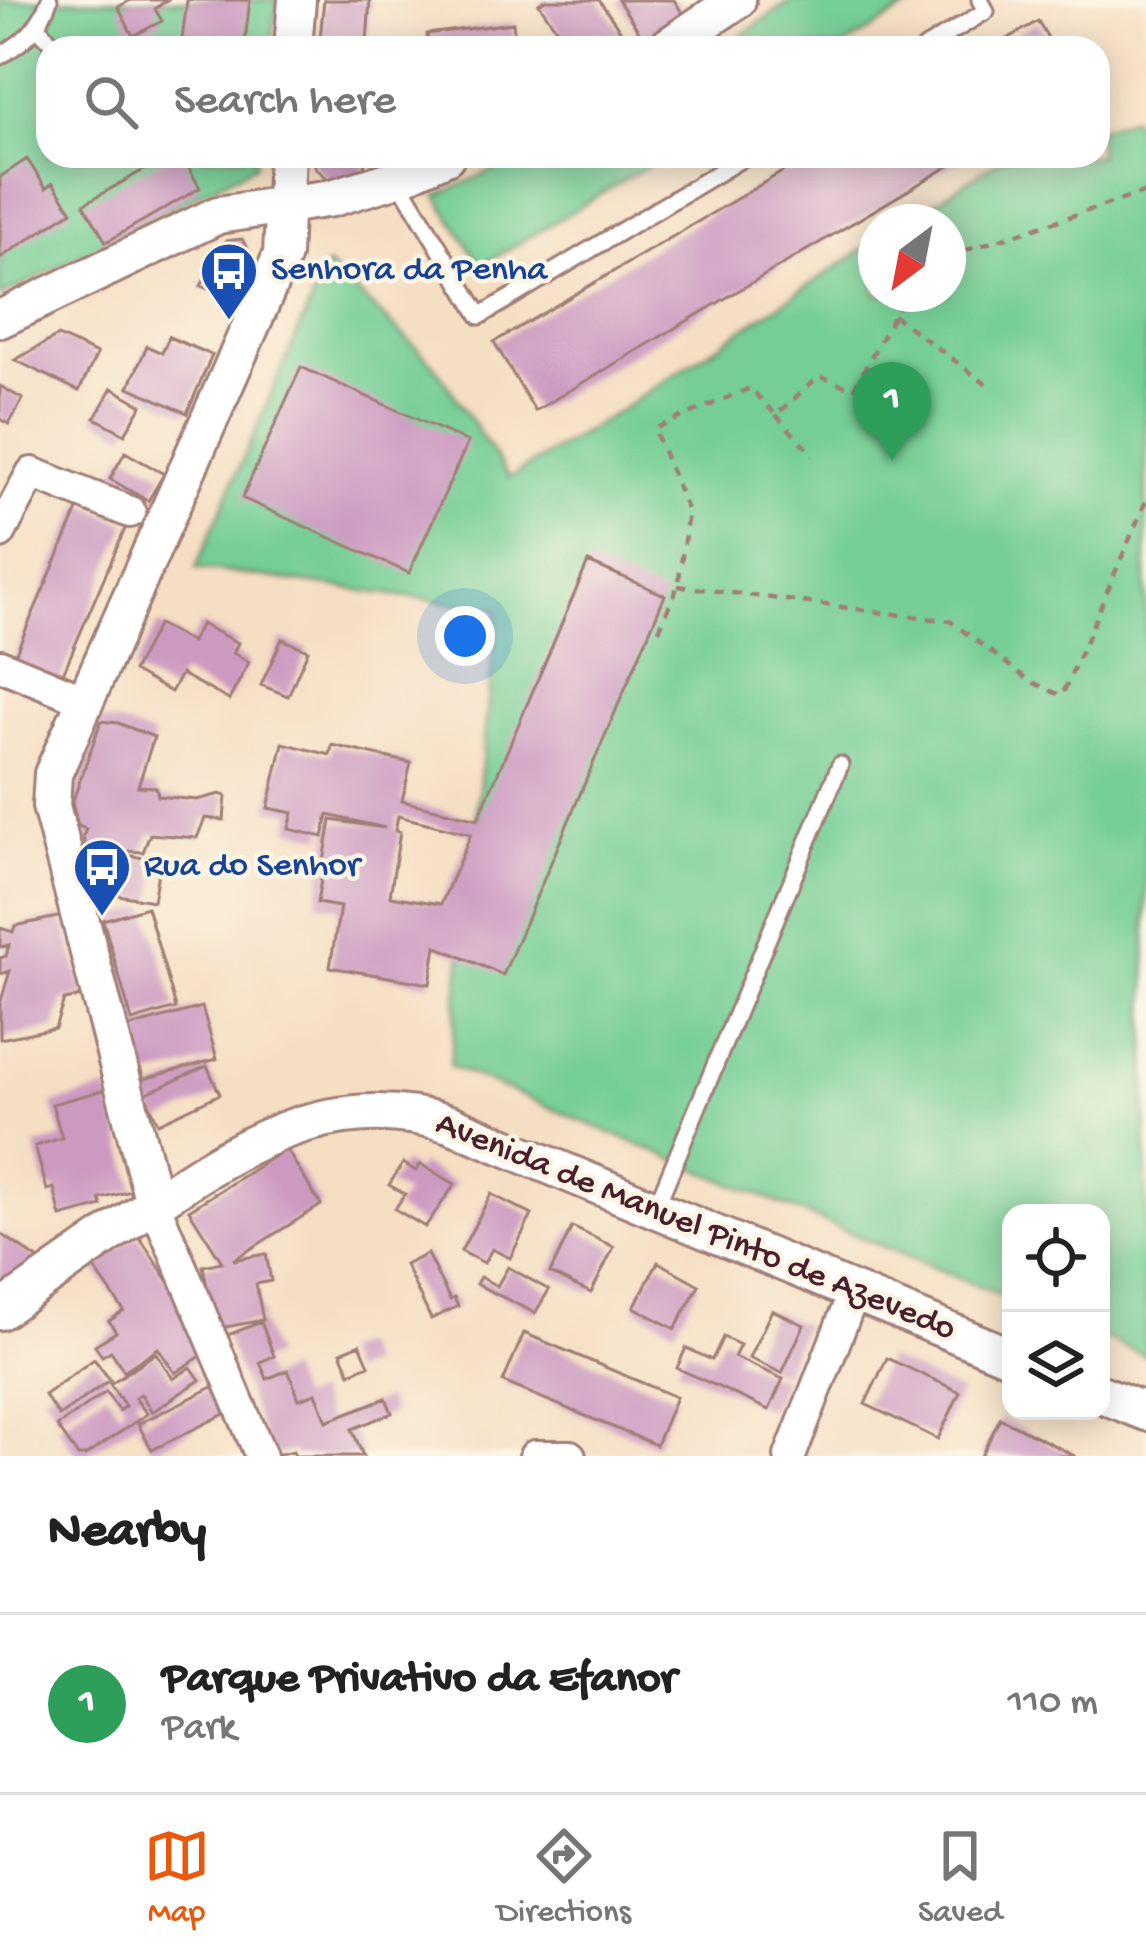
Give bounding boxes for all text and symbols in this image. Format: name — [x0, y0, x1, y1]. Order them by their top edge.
search box — [36, 36, 1110, 168]
icon: search — [78, 69, 144, 135]
text: Search here — [174, 76, 396, 129]
north arrow — [858, 204, 966, 312]
bus stop icon: Senhora da Penha — [198, 240, 260, 322]
place label: Senhora da Penha — [271, 250, 548, 293]
pin: 1 — [853, 362, 931, 461]
your location — [435, 606, 495, 666]
bus stop icon: Rua do Senhor — [71, 836, 133, 918]
place label: Rua do Senhor — [144, 846, 363, 889]
street label: Avenida de Manuel Pinto de Azevedo — [429, 1104, 961, 1352]
map controls — [1002, 1204, 1110, 1420]
button: locate — [1002, 1204, 1110, 1312]
button: layers — [1002, 1312, 1110, 1420]
text: Nearby — [48, 1504, 206, 1564]
text: Parque Privativo da Efanor — [162, 1654, 676, 1707]
text: 1 — [79, 1681, 95, 1727]
text: 110 m — [1007, 1681, 1098, 1727]
text: Park — [162, 1707, 236, 1753]
tab: Map — [144, 1823, 210, 1933]
tab: Directions — [497, 1823, 631, 1933]
tab: Saved — [918, 1823, 1002, 1933]

